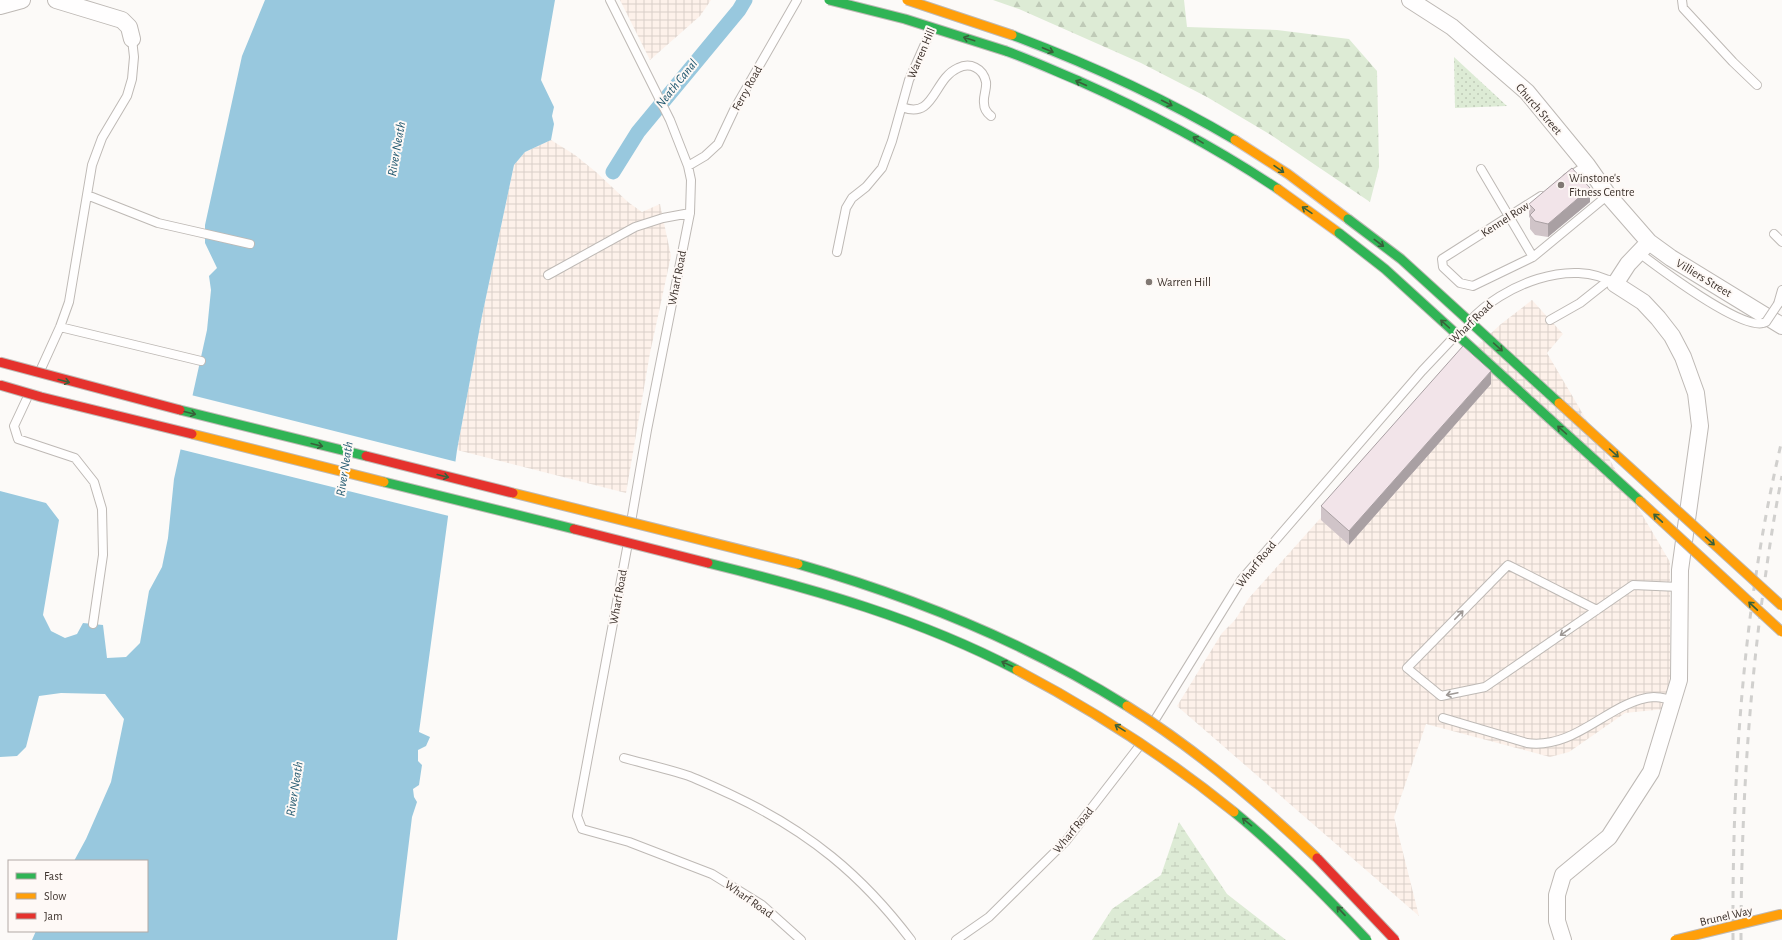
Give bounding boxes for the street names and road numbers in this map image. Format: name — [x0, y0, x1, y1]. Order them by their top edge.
street label: Warren Hill — [905, 26, 937, 80]
street label: Ferry Road — [730, 64, 765, 113]
street label: Church Street — [1514, 81, 1564, 137]
street label: Kennel Row — [1479, 199, 1531, 239]
street label: Wharf Road — [666, 250, 688, 306]
street label: Villiers Street — [1674, 257, 1734, 299]
street label: Wharf Road — [1447, 298, 1495, 346]
street label: Wharf Road — [1234, 539, 1278, 589]
street label: Wharf Road — [607, 569, 629, 625]
street label: Wharf Road — [1051, 805, 1095, 855]
street label: Wharf Road — [723, 878, 775, 920]
street label: Brunel Way — [1699, 904, 1754, 929]

